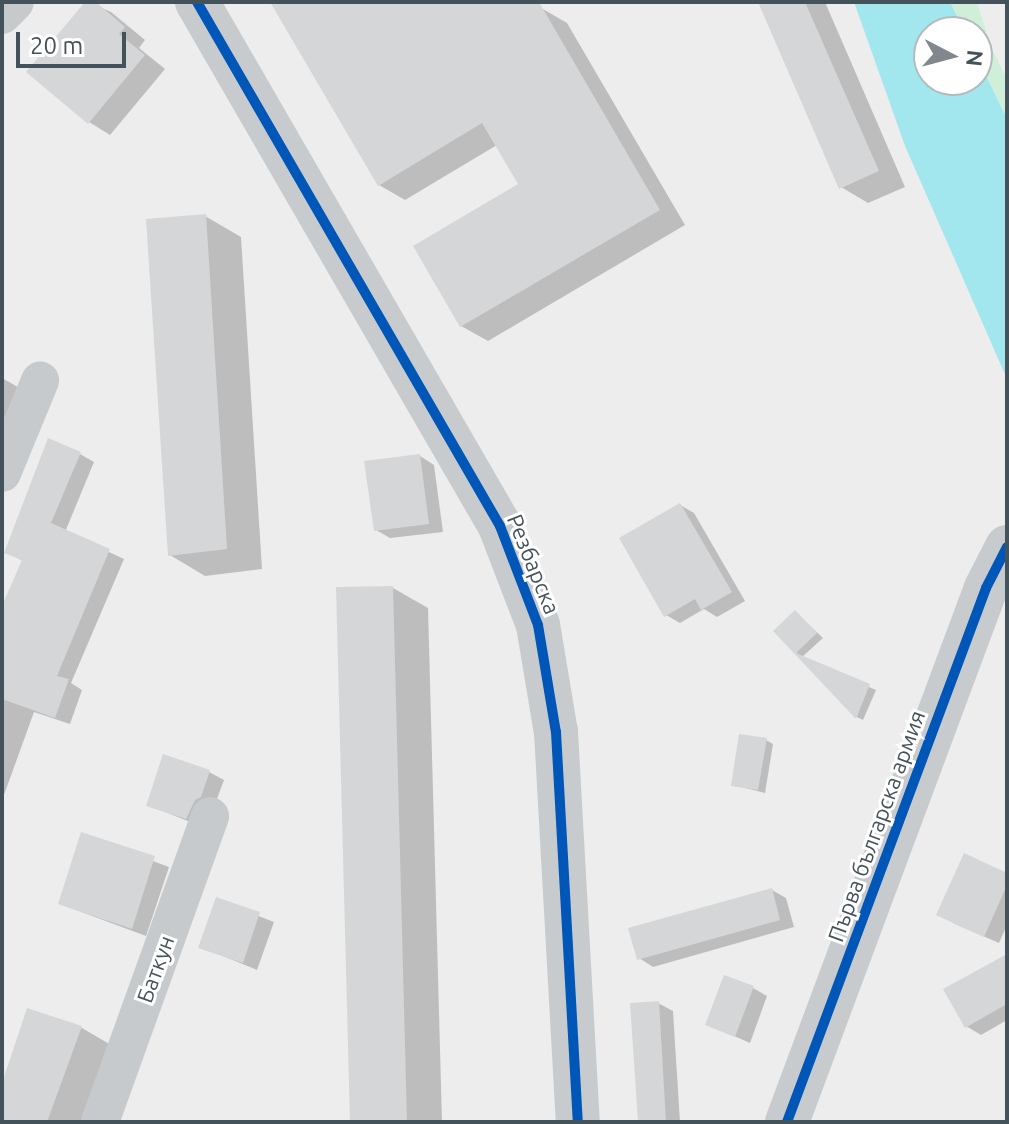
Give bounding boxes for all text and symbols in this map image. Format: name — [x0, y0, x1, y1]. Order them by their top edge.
scale bar — [20, 16, 130, 66]
north arrow — [913, 16, 993, 96]
text: 20 m — [30, 32, 83, 59]
text: N — [962, 49, 989, 68]
street label: Резбарска — [502, 510, 566, 618]
street label: Първа българска армия — [822, 707, 930, 945]
street label: Баткун — [131, 932, 179, 1006]

